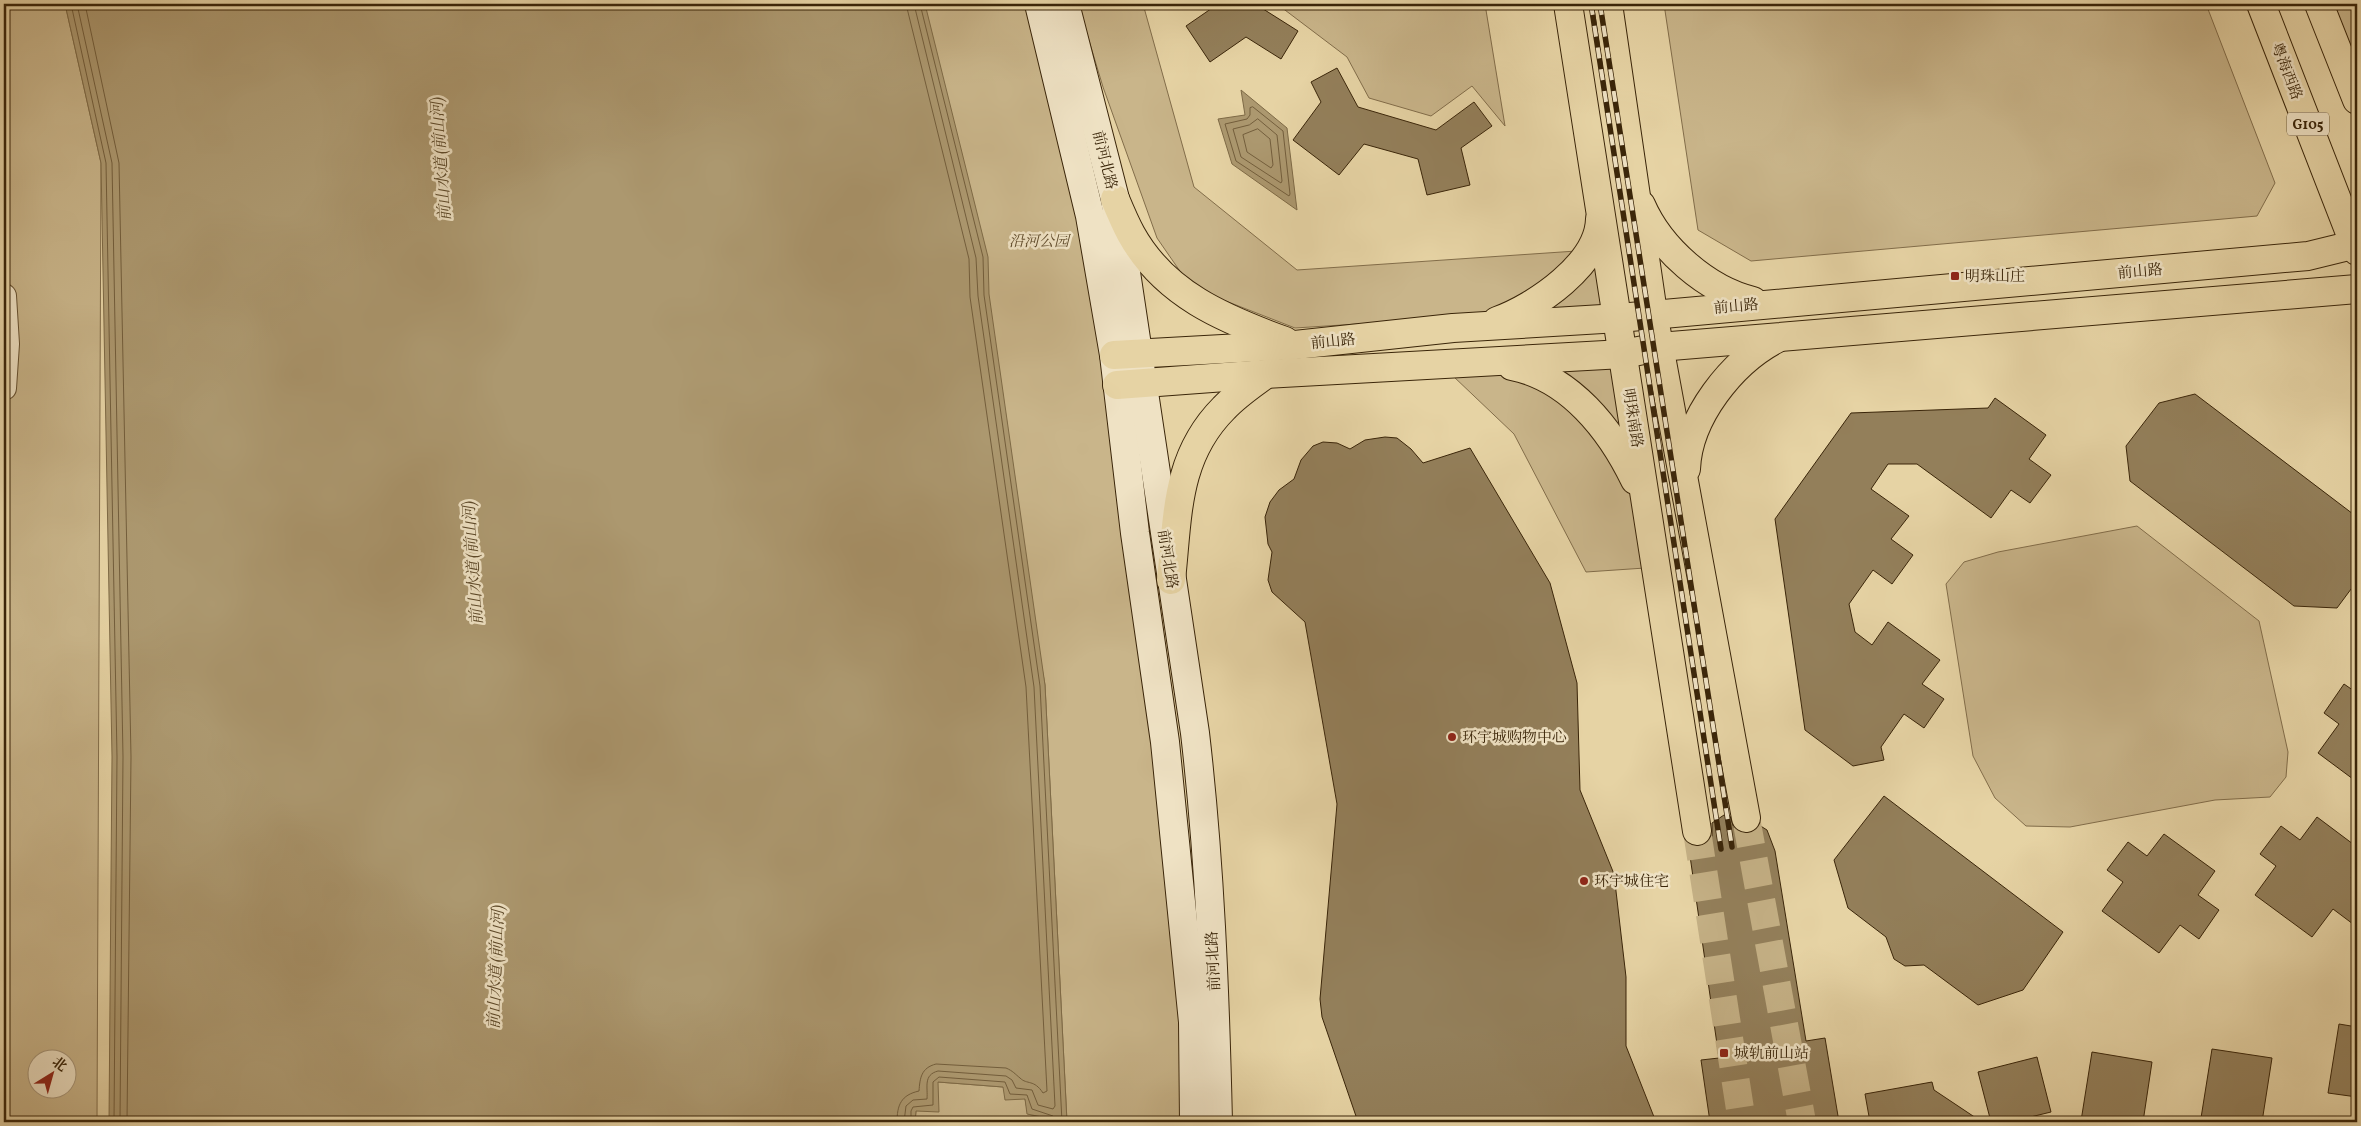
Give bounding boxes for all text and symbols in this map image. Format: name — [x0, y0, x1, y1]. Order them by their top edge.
street label: 粤海西路 — [2265, 40, 2306, 103]
water label: 前山水道 (前山河) — [427, 96, 457, 222]
road number: G105 — [2287, 112, 2329, 136]
street label: 前河北路 — [1086, 129, 1121, 192]
park label: 沿河公园 — [1009, 232, 1071, 253]
street label: 前山路 — [2117, 260, 2163, 285]
place label: 明珠山庄 — [1965, 267, 2025, 288]
marker: 明珠山庄 — [1949, 270, 1961, 282]
street label: 前山路 — [1713, 295, 1759, 320]
street label: 前山路 — [1310, 330, 1357, 355]
street label: 明珠南路 — [1616, 387, 1647, 450]
water label: 前山水道 (前山河) — [459, 500, 489, 626]
street label: 前河北路 — [1151, 528, 1182, 591]
place label: 环宇城购物中心 — [1462, 728, 1567, 749]
marker: 环宇城购物中心 — [1446, 731, 1458, 743]
place label: 环宇城住宅 — [1594, 872, 1669, 893]
marker: 环宇城住宅 — [1578, 875, 1590, 887]
water label: 前山水道 (前山河) — [484, 904, 510, 1030]
street label: 前河北路 — [1202, 930, 1227, 991]
place label: 城轨前山站 — [1734, 1044, 1809, 1065]
marker: 城轨前山站 — [1718, 1047, 1730, 1059]
north arrow — [28, 1048, 78, 1098]
text: 北 — [48, 1053, 70, 1077]

